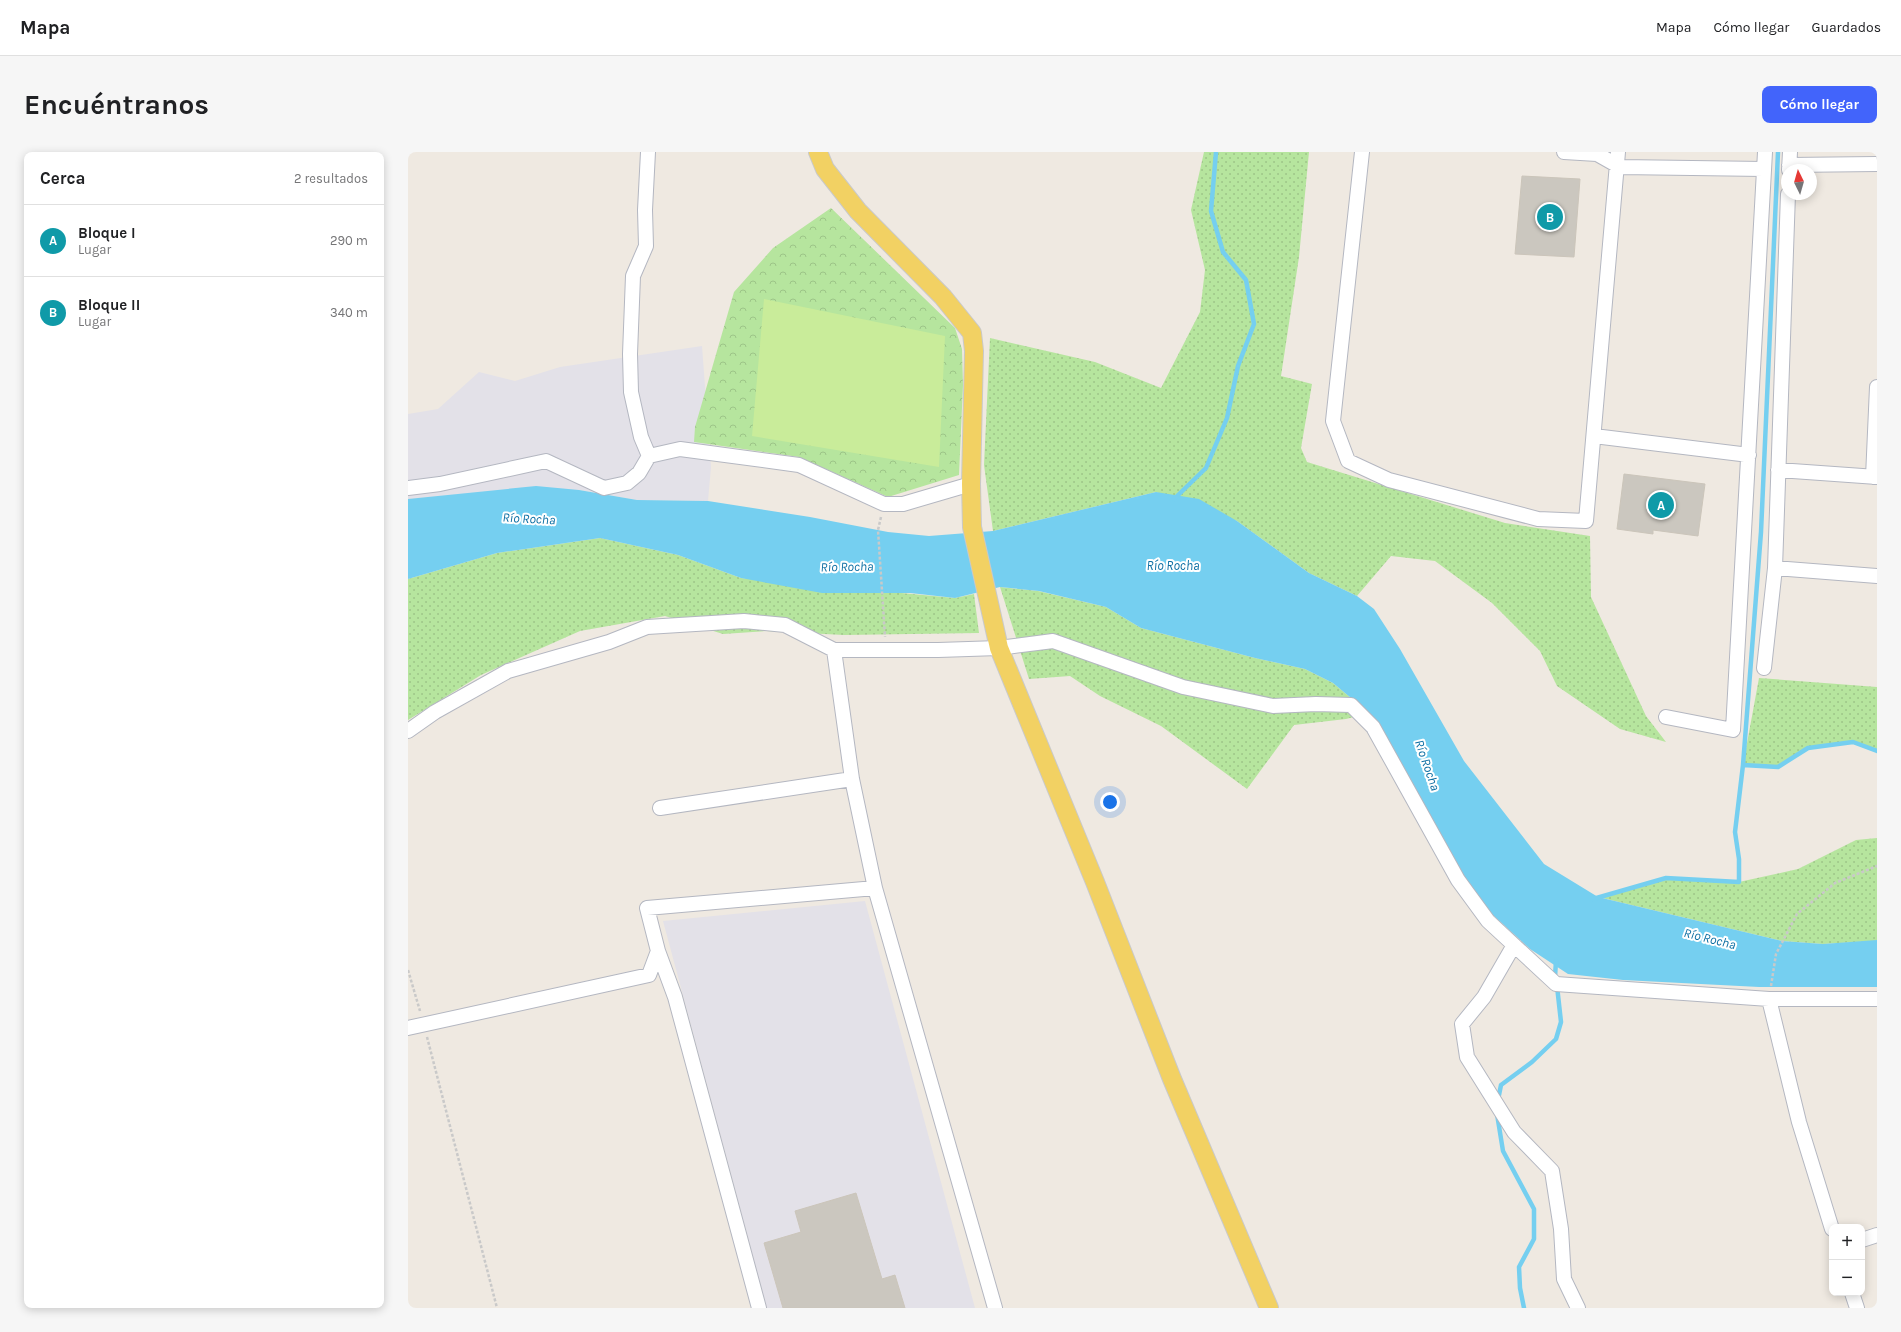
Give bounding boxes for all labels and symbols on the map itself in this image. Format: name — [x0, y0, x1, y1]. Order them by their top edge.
north arrow — [1781, 164, 1817, 200]
pin: B — [1537, 202, 1563, 232]
pin: A — [1648, 490, 1674, 520]
water label: Río Rocha — [502, 510, 556, 527]
water label: Río Rocha — [1146, 558, 1200, 573]
water label: Río Rocha — [820, 559, 874, 574]
water label: Río Rocha — [1412, 738, 1443, 793]
your location — [1100, 792, 1120, 812]
water label: Río Rocha — [1682, 925, 1738, 952]

